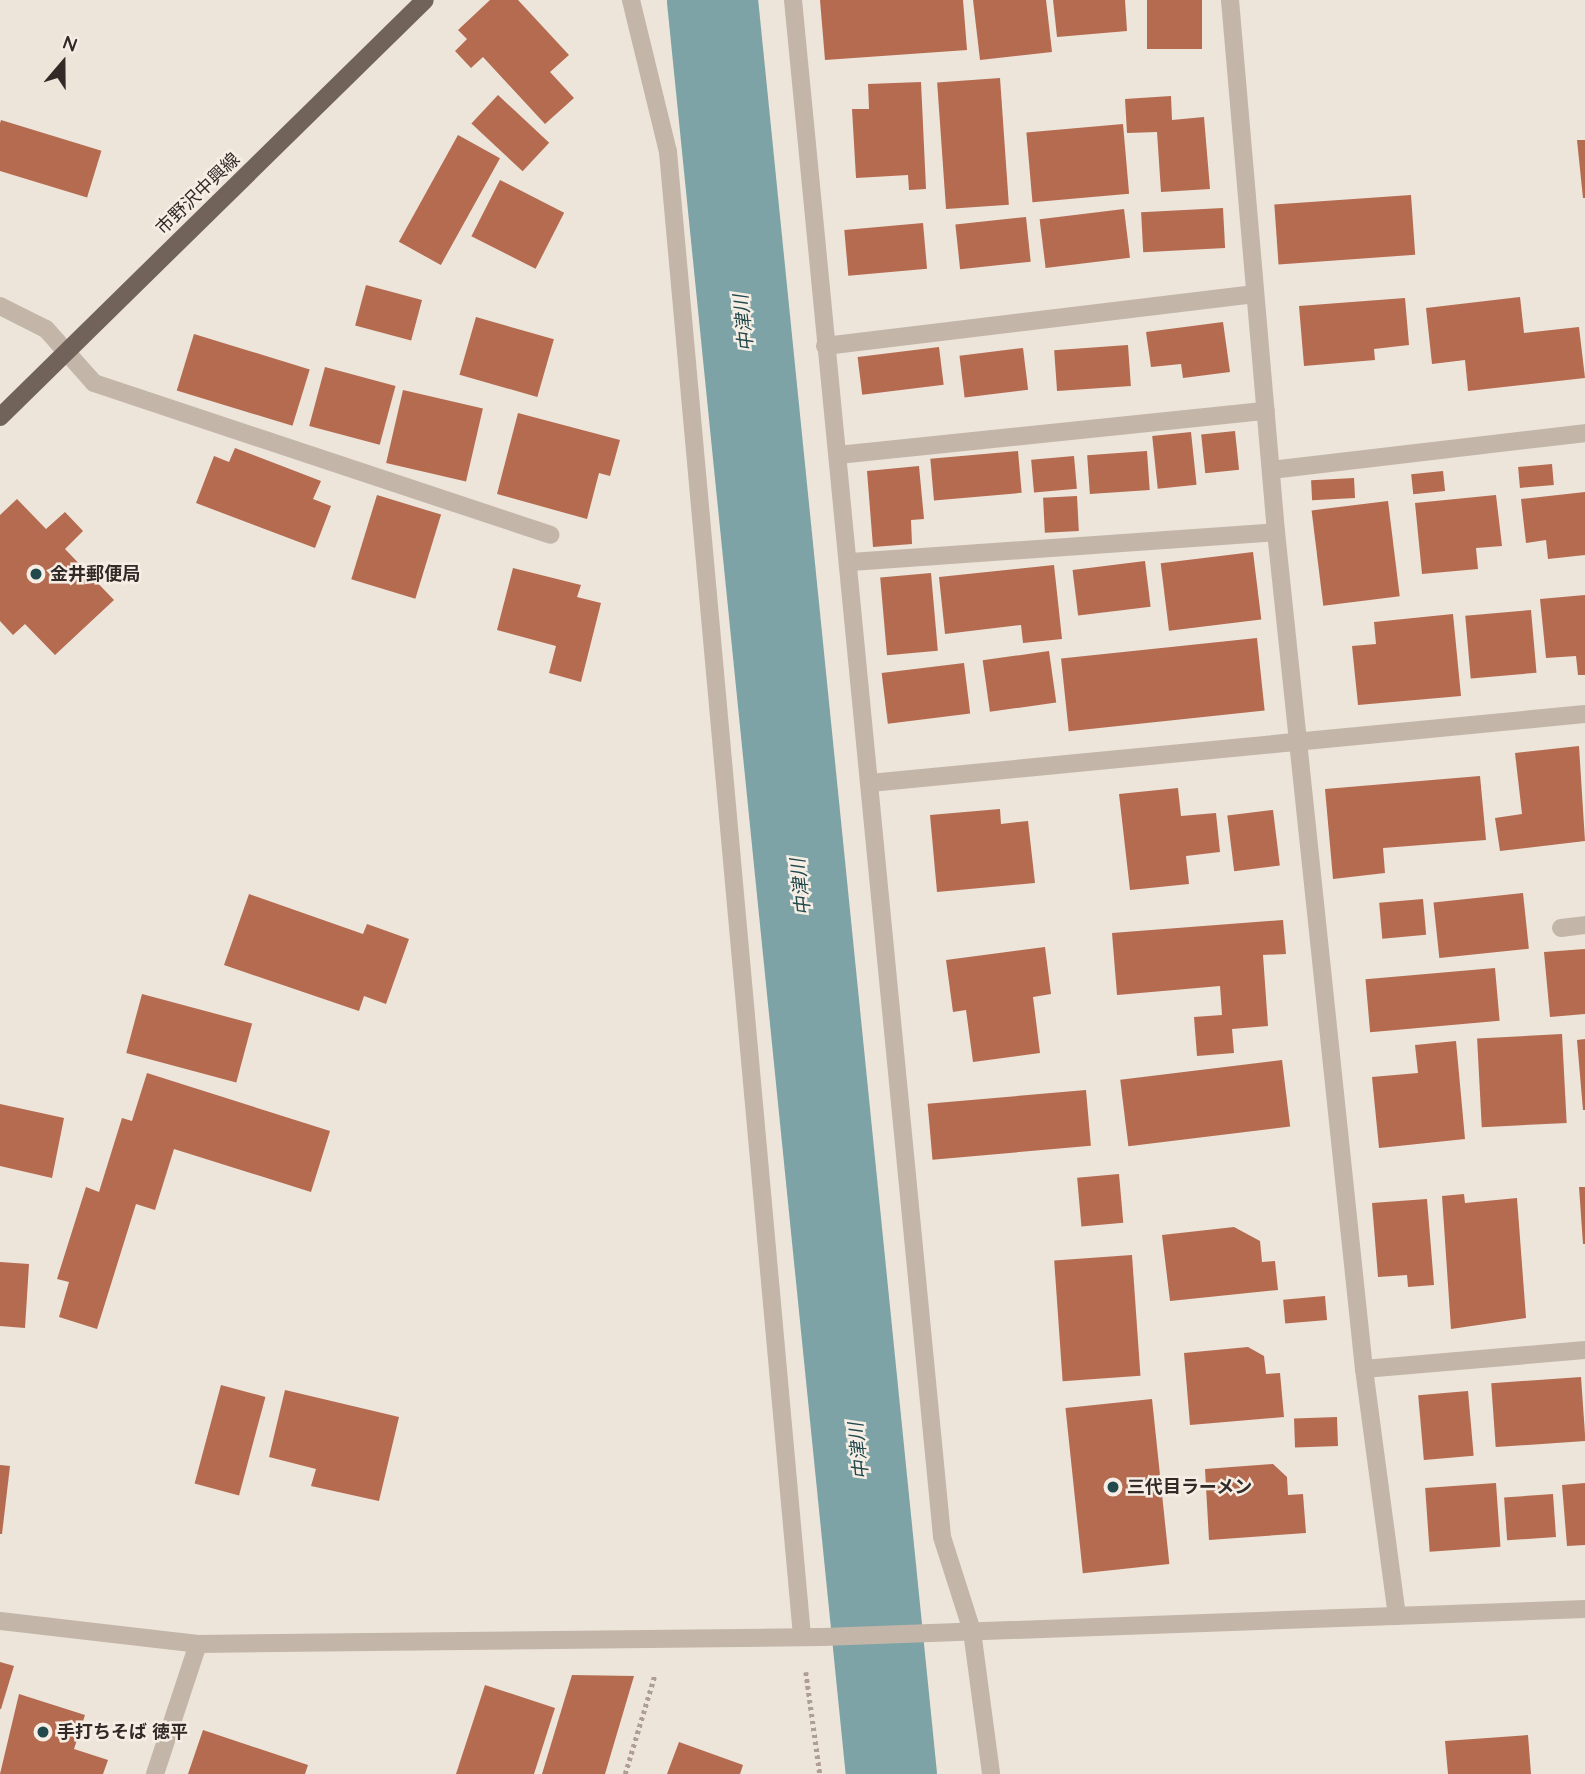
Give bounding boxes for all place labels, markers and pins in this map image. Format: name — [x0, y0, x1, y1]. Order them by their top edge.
place label: 金井郵便局 — [50, 563, 140, 585]
marker: 金井郵便局 — [28, 566, 44, 582]
place label: 三代目ラーメン — [1127, 1476, 1253, 1498]
marker: 三代目ラーメン — [1105, 1479, 1121, 1495]
place label: 手打ちそば 徳平 — [57, 1721, 188, 1743]
marker: 手打ちそば 徳平 — [35, 1724, 51, 1740]

